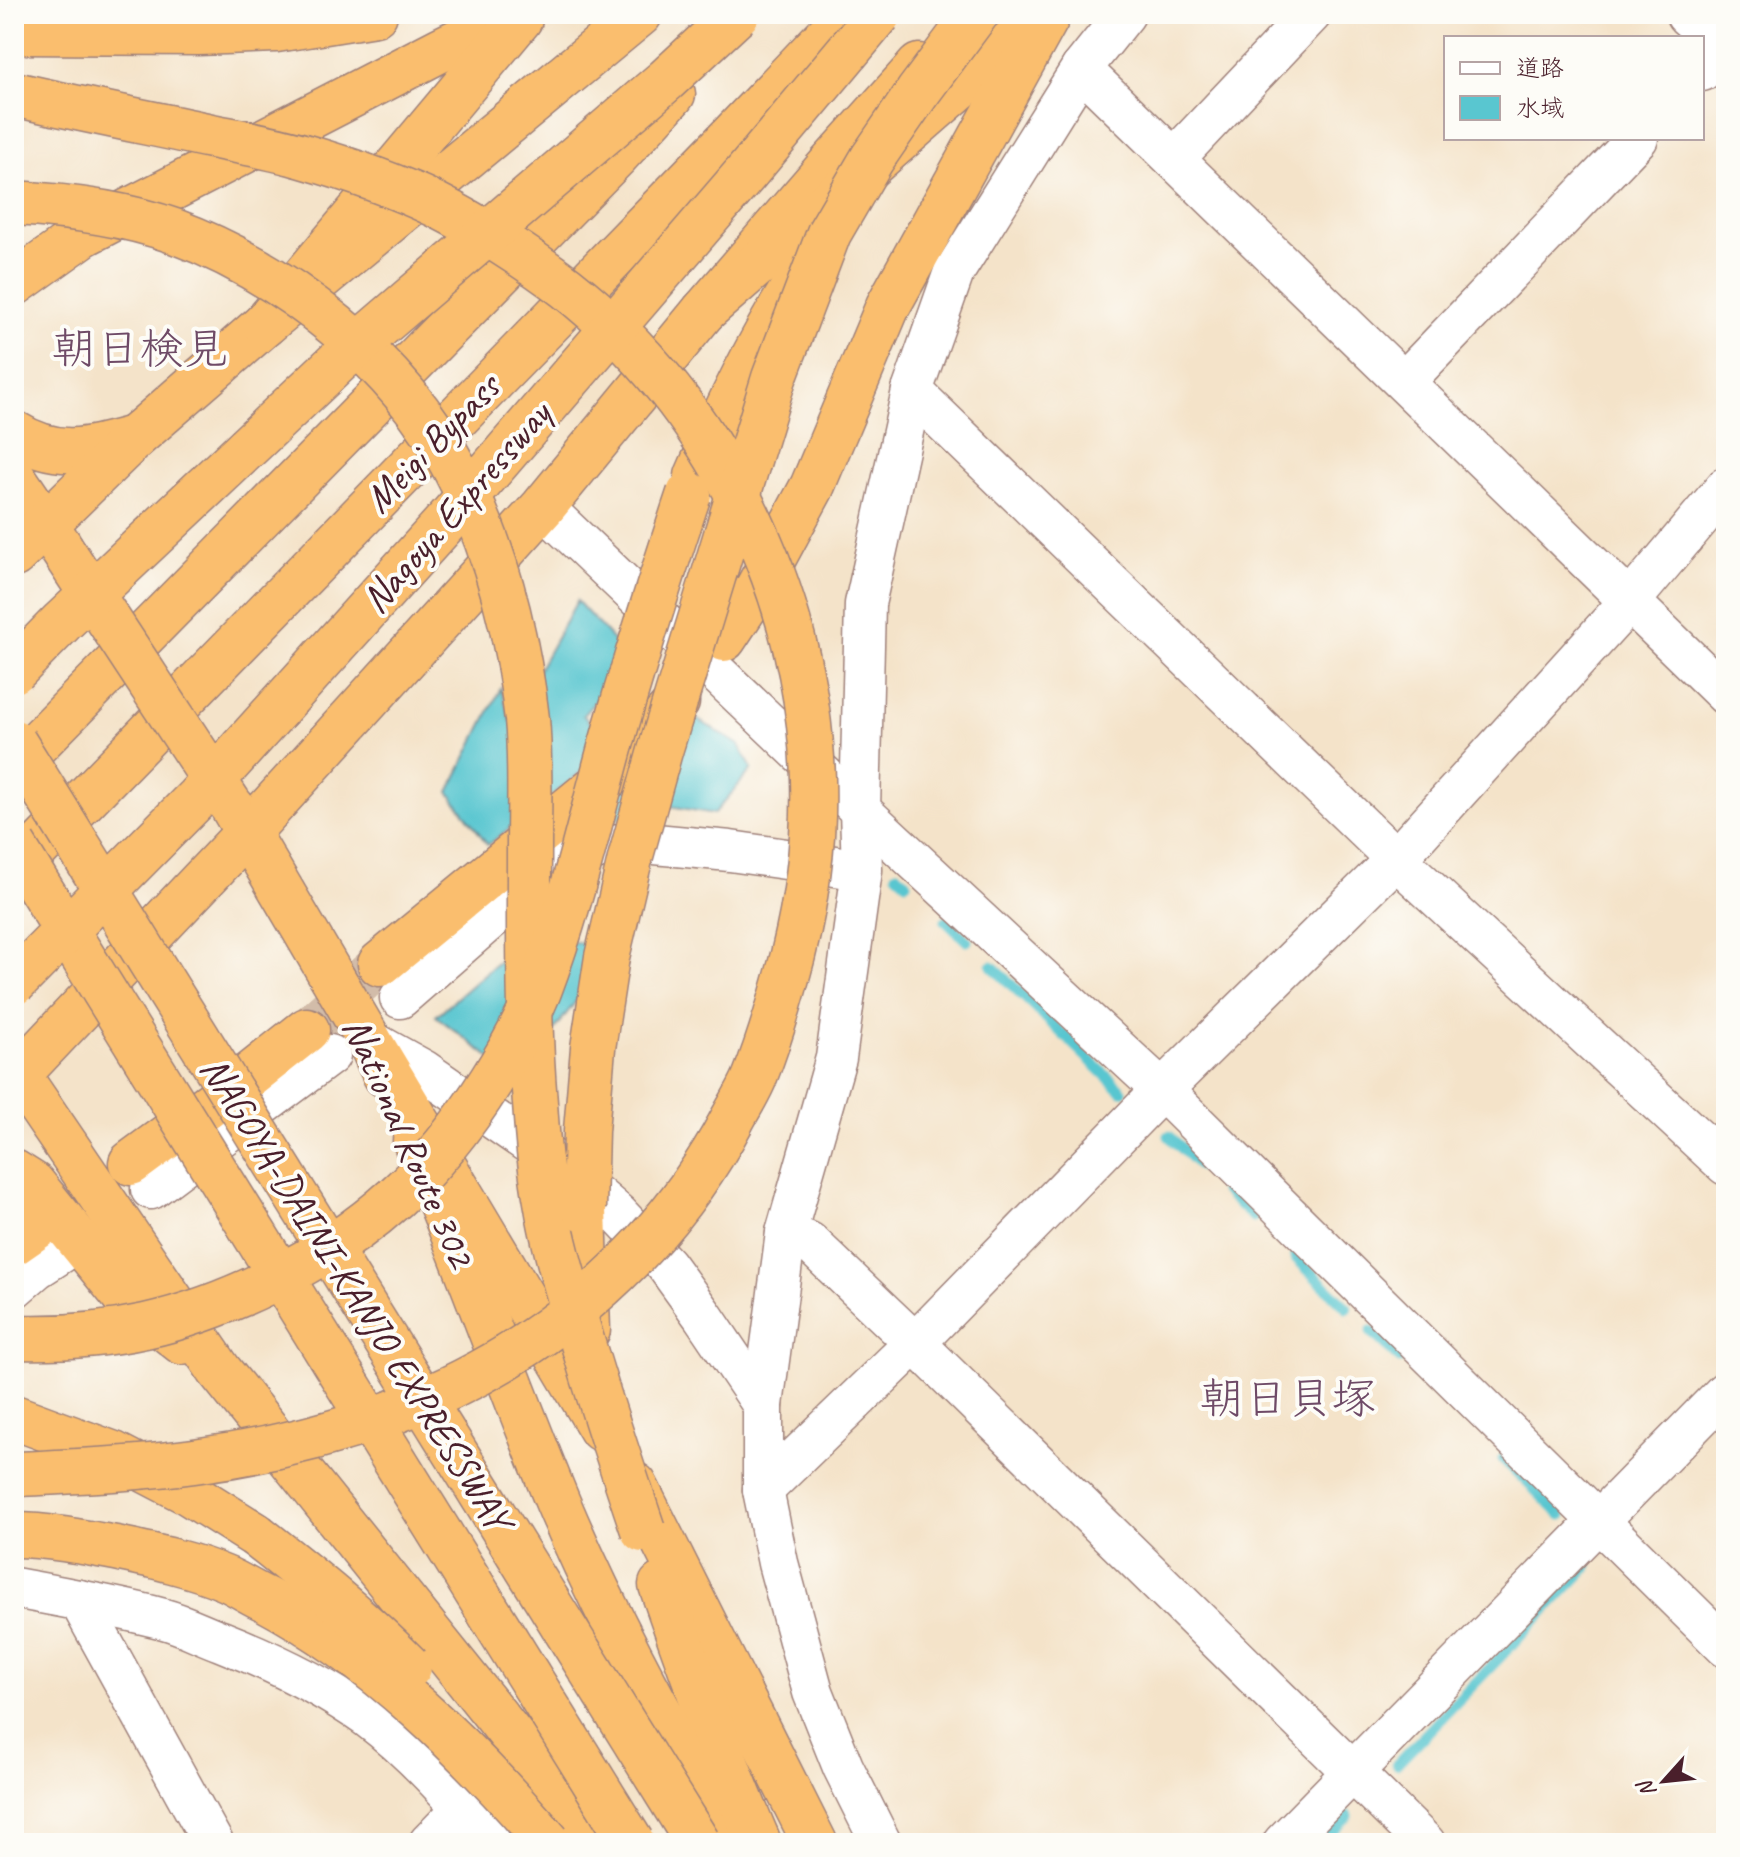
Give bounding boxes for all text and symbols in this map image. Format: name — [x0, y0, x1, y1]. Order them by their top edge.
legend — [1444, 36, 1704, 140]
text: 道路 — [1516, 53, 1564, 83]
text: 水域 — [1516, 93, 1564, 123]
district label: 朝日検見 — [52, 321, 228, 376]
street label: Meigi Bypass — [353, 360, 513, 523]
street label: Nagoya Expressway — [350, 388, 564, 623]
street label: National Route 302 — [332, 1009, 488, 1277]
street label: NAGOYA-DAINI-KANJO EXPRESSWAY — [189, 1047, 527, 1546]
district label: 朝日貝塚 — [1200, 1371, 1376, 1426]
north arrow — [1624, 1741, 1704, 1821]
text: N — [1630, 1774, 1663, 1802]

